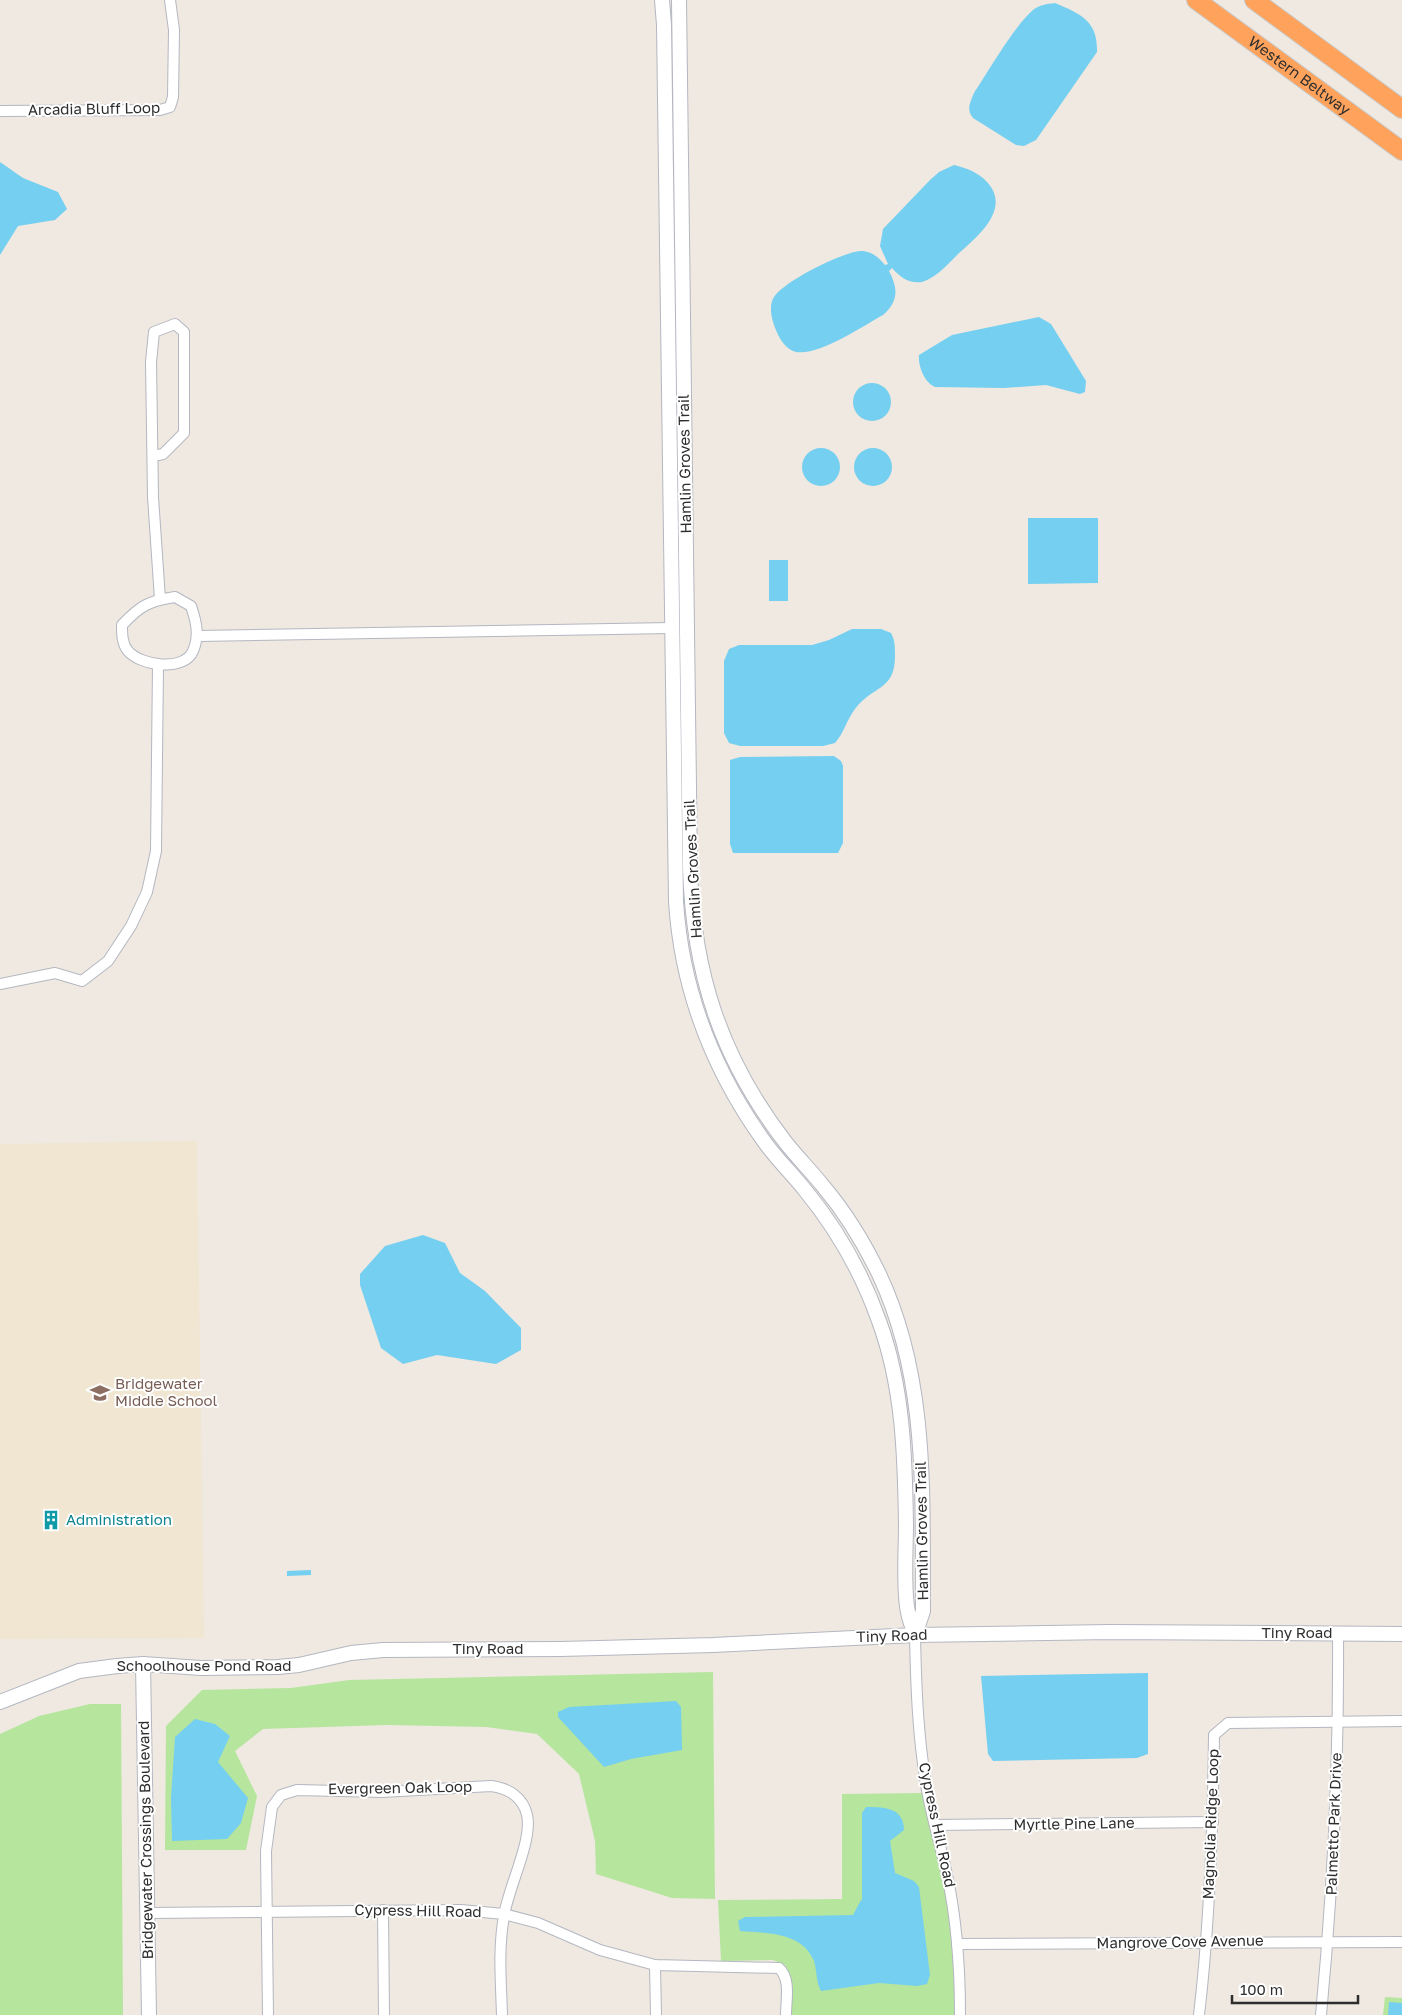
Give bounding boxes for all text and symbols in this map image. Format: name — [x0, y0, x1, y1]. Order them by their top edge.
street label: Western Beltway — [1245, 32, 1355, 119]
street label: Arcadia Bluff Loop — [28, 98, 160, 118]
street label: Hamlin Groves Trail — [674, 394, 694, 534]
street label: Hamlin Groves Trail — [679, 799, 705, 939]
place label: Bridgewater Middle School — [115, 1374, 217, 1409]
school or university icon: Bridgewater Middle School — [89, 1382, 111, 1404]
street label: Hamlin Groves Trail — [911, 1461, 931, 1601]
building icon: Administration — [40, 1509, 62, 1531]
place label: Administration — [66, 1510, 172, 1528]
street label: Tiny Road — [1261, 1623, 1333, 1641]
street label: Tiny Road — [856, 1625, 928, 1645]
street label: Tiny Road — [452, 1639, 524, 1657]
street label: Schoolhouse Pond Road — [116, 1656, 292, 1674]
street label: Bridgewater Crossings Boulevard — [134, 1720, 156, 1960]
street label: Magnolia Ridge Loop — [1198, 1748, 1222, 1900]
street label: Palmetto Park Drive — [1322, 1752, 1344, 1896]
street label: Cypress Hill Road — [916, 1761, 960, 1889]
street label: Evergreen Oak Loop — [328, 1777, 472, 1797]
street label: Myrtle Pine Lane — [1013, 1813, 1135, 1833]
street label: Cypress Hill Road — [354, 1900, 482, 1920]
street label: Mangrove Cove Avenue — [1096, 1931, 1264, 1951]
scale bar — [1232, 1972, 1358, 2004]
text: 100 m — [1240, 1980, 1283, 1998]

